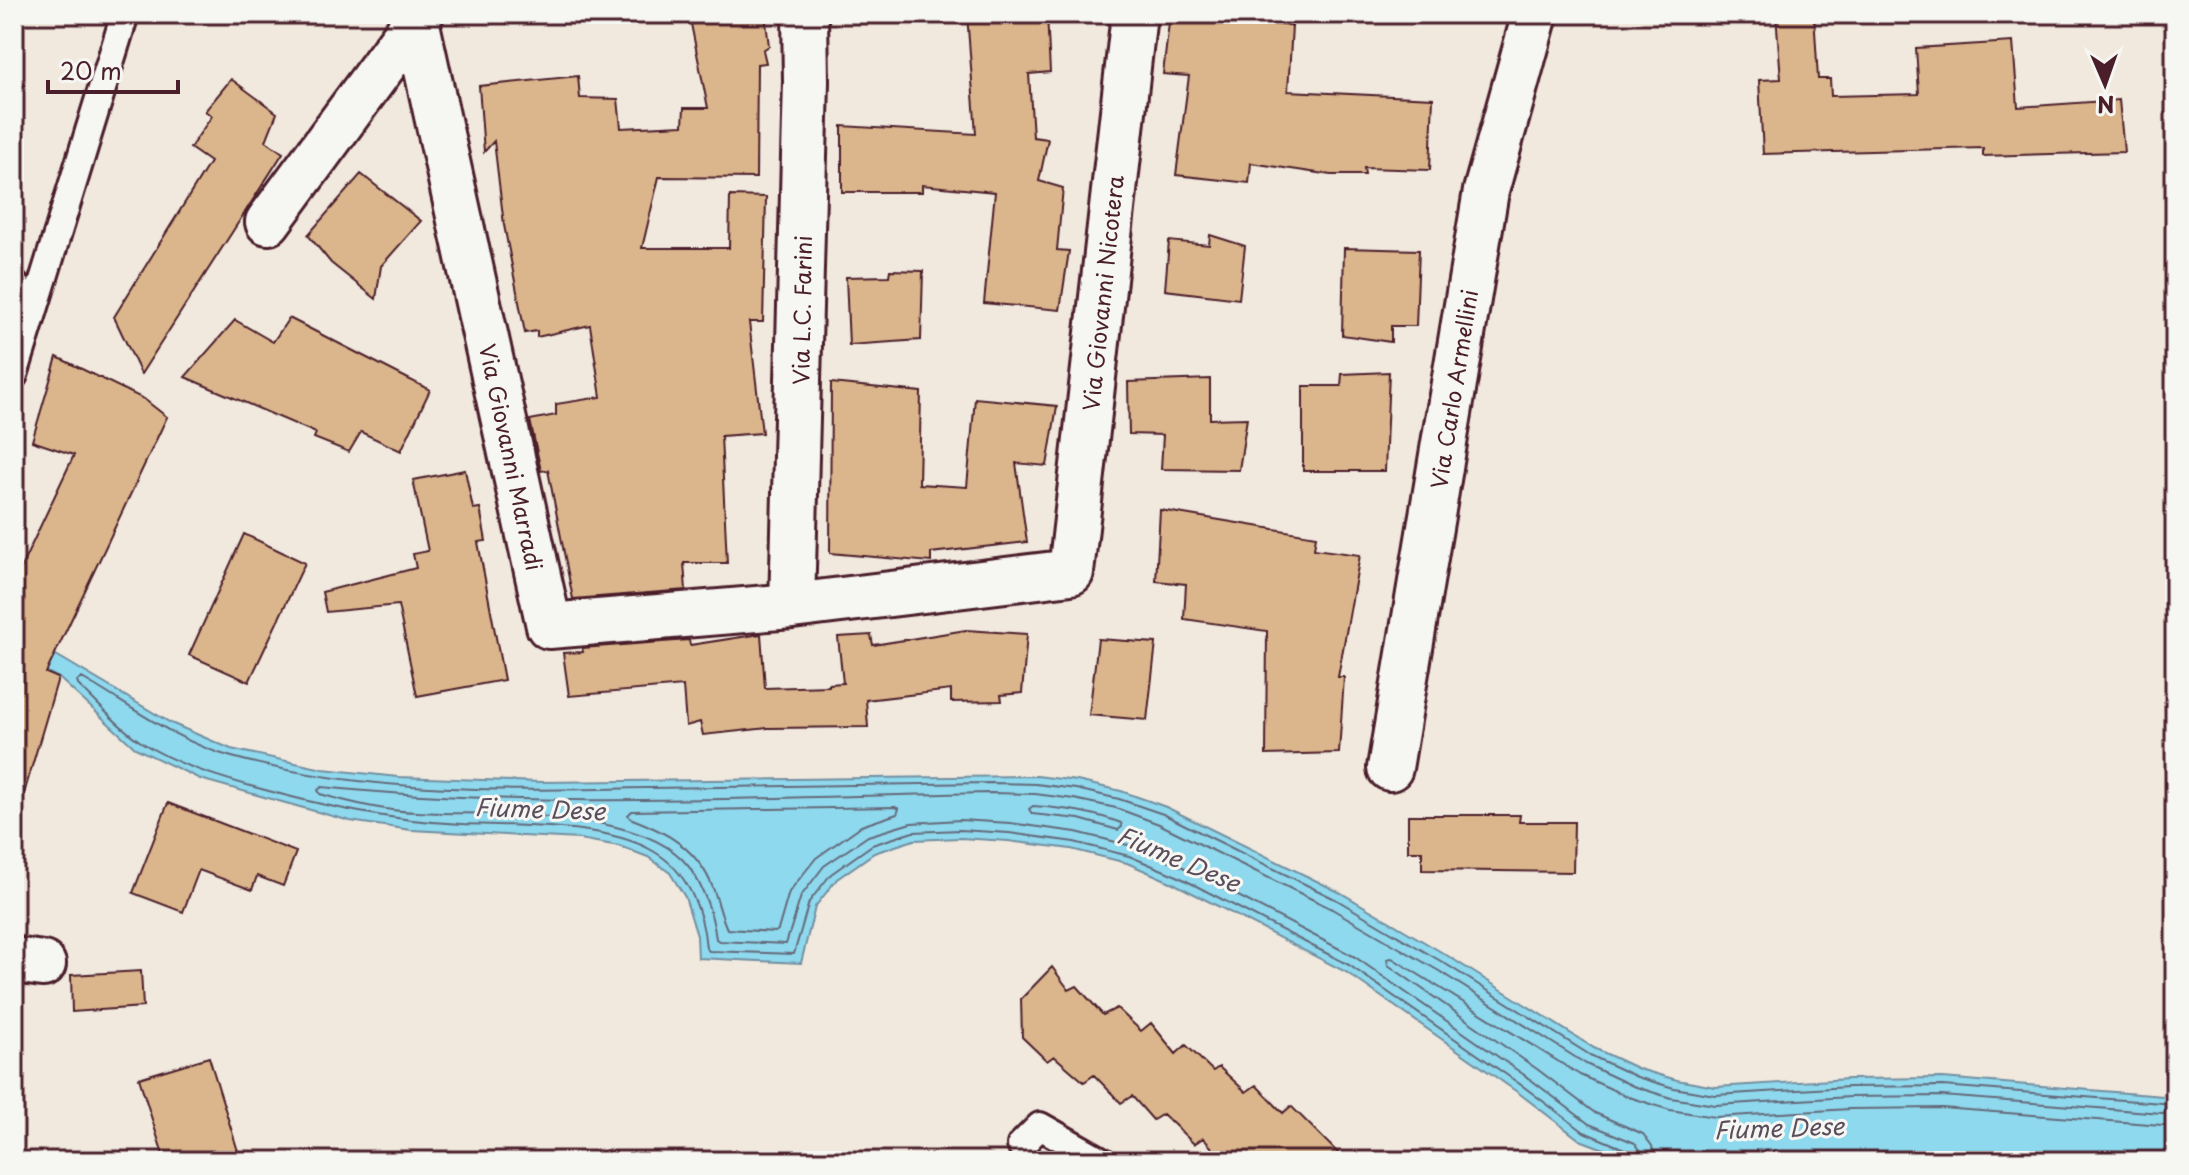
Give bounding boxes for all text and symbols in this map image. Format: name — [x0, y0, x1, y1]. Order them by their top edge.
scale bar — [48, 44, 178, 94]
north arrow — [2065, 44, 2145, 124]
text: 20 m — [60, 52, 122, 88]
text: N — [2096, 89, 2115, 122]
street label: Via Giovanni Nicotera — [1073, 173, 1131, 413]
street label: Via L.C. Farini — [783, 235, 819, 385]
street label: Via Carlo Armellini — [1421, 287, 1485, 491]
street label: Via Giovanni Marradi — [472, 341, 552, 573]
water label: Fiume Dese — [474, 788, 607, 828]
water label: Fiume Dese — [1112, 816, 1247, 900]
water label: Fiume Dese — [1713, 1107, 1846, 1147]

